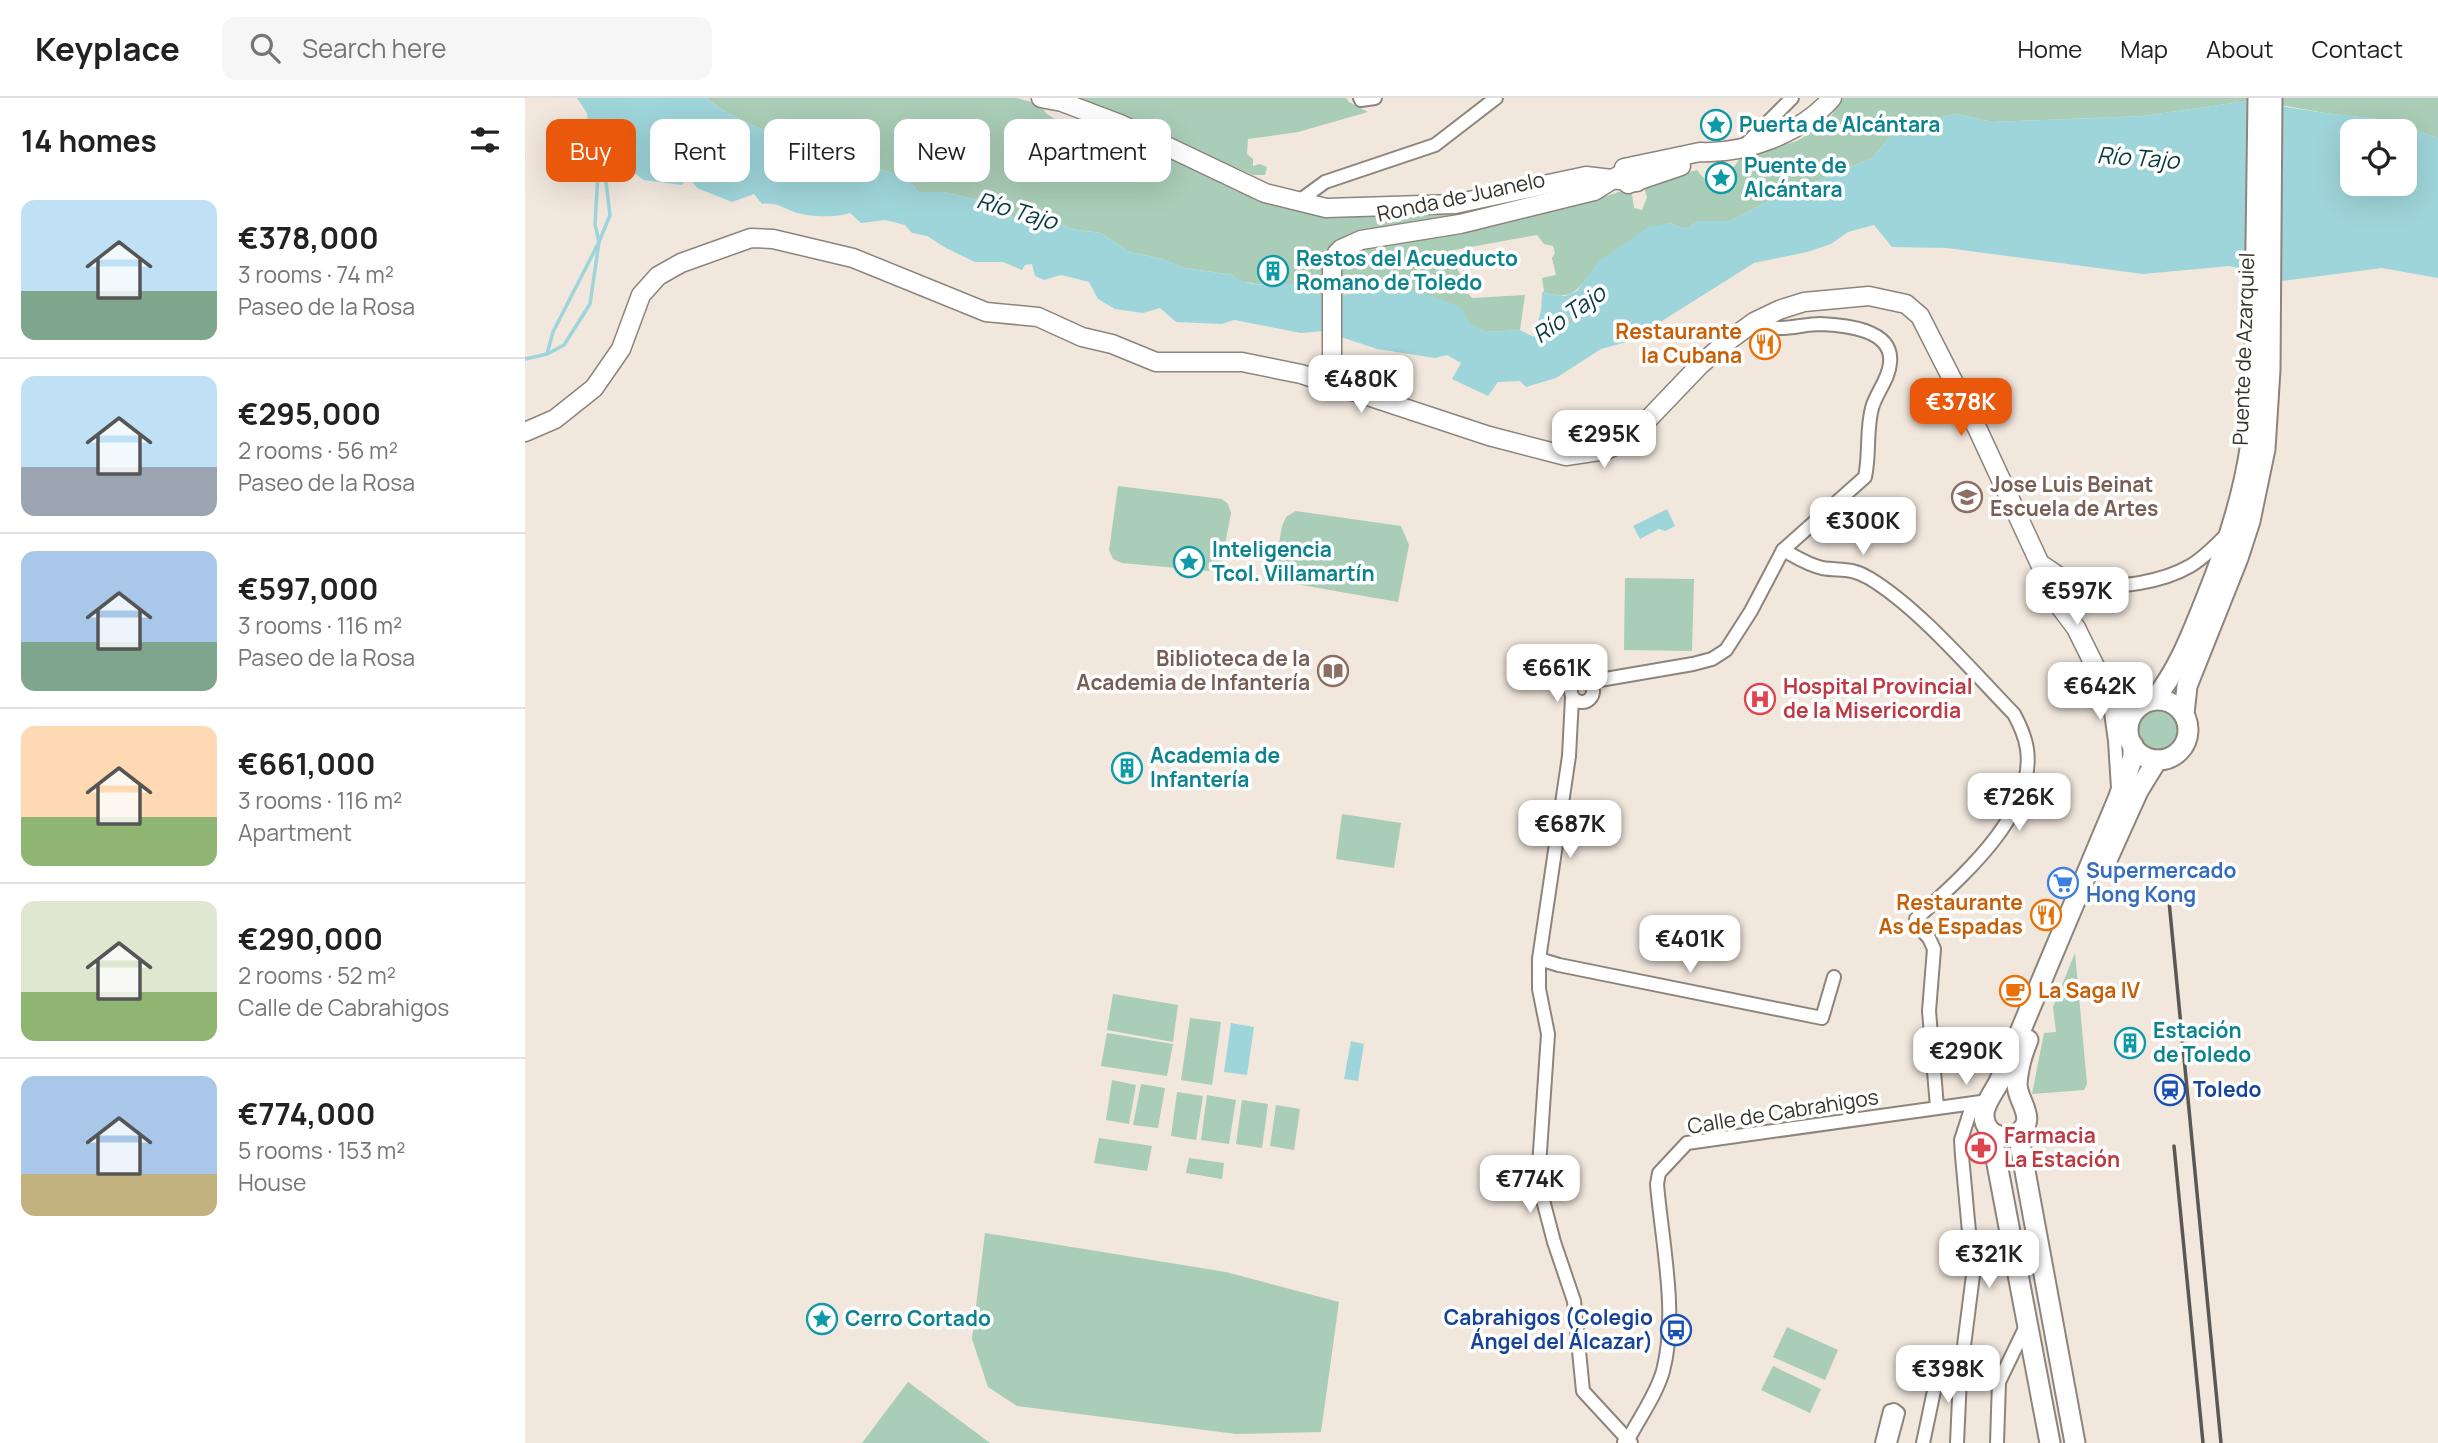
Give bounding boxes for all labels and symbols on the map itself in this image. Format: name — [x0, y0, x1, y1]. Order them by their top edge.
place icon: Puerta de Alcántara — [1699, 108, 1733, 142]
place label: Puerta de Alcántara — [1739, 110, 1940, 138]
water label: Río Tajo — [2096, 138, 2182, 176]
place label: Puente de Alcántara — [1744, 151, 1847, 203]
place icon: Puente de Alcántara — [1704, 161, 1738, 195]
street label: Ronda de Juanelo — [1374, 165, 1547, 228]
water label: Río Tajo — [973, 183, 1063, 237]
place label: Restos del Acueducto Romano de Toledo — [1296, 244, 1518, 296]
street label: Puente de Azarquiel — [2226, 252, 2260, 446]
building icon: Restos del Acueducto Romano de Toledo — [1256, 254, 1290, 288]
water label: Río Tajo — [1526, 276, 1612, 350]
place label: Restaurante la Cubana — [1615, 317, 1742, 369]
restaurant icon: Restaurante la Cubana — [1748, 327, 1782, 361]
pin: €480K — [1312, 356, 1410, 415]
pin: €378K — [1912, 378, 2010, 438]
pin: €295K — [1555, 410, 1653, 470]
place label: Jose Luis Beinat Escuela de Artes — [1990, 470, 2159, 522]
school or university icon: Jose Luis Beinat Escuela de Artes — [1950, 480, 1984, 514]
pin: €300K — [1814, 498, 1912, 557]
place label: Inteligencia Tcol. Villamartín — [1212, 535, 1375, 587]
place icon: Inteligencia Tcol. Villamartín — [1172, 545, 1206, 579]
pin: €597K — [2028, 568, 2126, 627]
place label: Biblioteca de la Academia de Infantería — [1076, 644, 1310, 696]
pin: €661K — [1508, 644, 1606, 704]
library icon: Biblioteca de la Academia de Infantería — [1316, 654, 1350, 688]
pin: €642K — [2051, 662, 2149, 722]
place label: Hospital Provincial de la Misericordia — [1783, 672, 1973, 724]
hospital icon: Hospital Provincial de la Misericordia — [1743, 682, 1777, 716]
place label: Academia de Infantería — [1150, 741, 1280, 793]
building icon: Academia de Infantería — [1110, 751, 1144, 785]
pin: €726K — [1970, 774, 2068, 833]
pin: €687K — [1521, 800, 1619, 860]
place label: Supermercado Hong Kong — [2086, 856, 2236, 908]
supermarket icon: Supermercado Hong Kong — [2046, 866, 2080, 900]
place label: Restaurante As de Espadas — [1878, 888, 2023, 940]
restaurant icon: Restaurante As de Espadas — [2029, 898, 2063, 932]
pin: €401K — [1641, 916, 1739, 975]
cafe icon: La Saga IV — [1998, 974, 2032, 1008]
place label: La Saga IV — [2038, 976, 2141, 1004]
place label: Estación de Toledo — [2153, 1016, 2251, 1068]
building icon: Estación de Toledo — [2113, 1026, 2147, 1060]
pin: €290K — [1917, 1028, 2015, 1087]
station icon: Toledo — [2153, 1073, 2187, 1107]
place label: Toledo — [2193, 1075, 2262, 1103]
street label: Calle de Cabrahigos — [1685, 1082, 1880, 1140]
place label: Farmacia La Estación — [2004, 1121, 2120, 1173]
pharmacy icon: Farmacia La Estación — [1964, 1131, 1998, 1165]
pin: €774K — [1481, 1156, 1579, 1215]
pin: €321K — [1940, 1230, 2038, 1290]
place icon: Cerro Cortado — [805, 1302, 839, 1336]
place label: Cabrahigos (Colegio Ángel del Álcazar) — [1444, 1303, 1653, 1355]
place label: Cerro Cortado — [845, 1304, 991, 1332]
bus stop icon: Cabrahigos (Colegio Ángel del Álcazar) — [1659, 1313, 1693, 1347]
pin: €398K — [1899, 1346, 1997, 1405]

